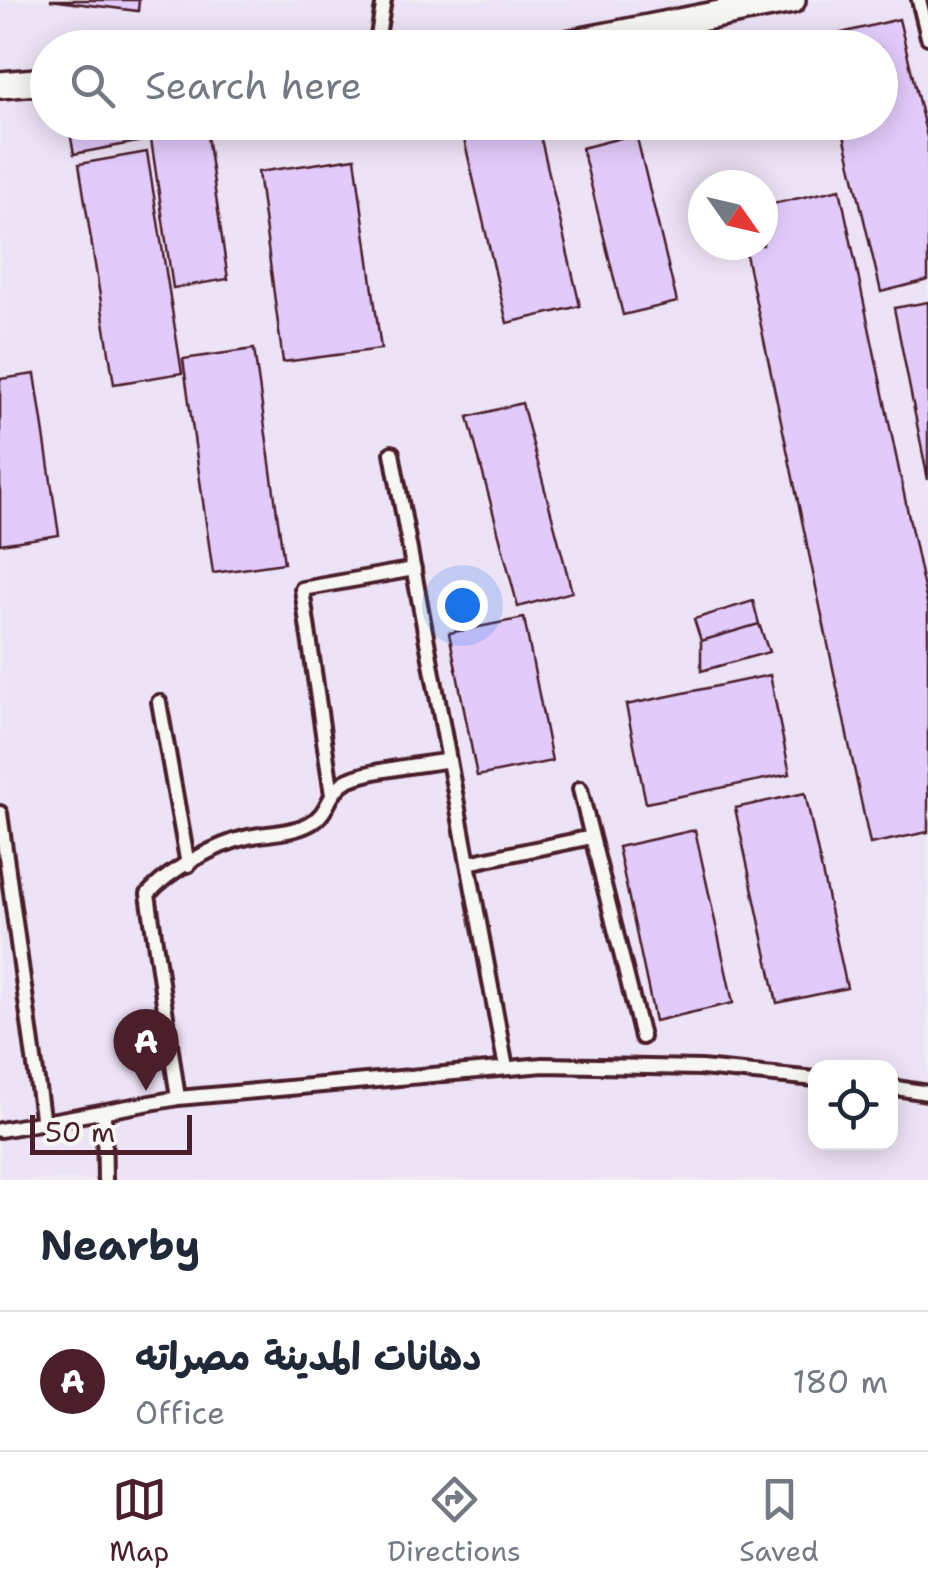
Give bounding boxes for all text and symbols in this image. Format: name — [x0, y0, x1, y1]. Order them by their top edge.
search box — [30, 30, 898, 140]
icon: search — [65, 58, 120, 113]
text: Search here — [145, 60, 362, 111]
north arrow — [688, 170, 778, 260]
your location — [437, 580, 488, 631]
pin: A — [114, 1008, 178, 1091]
map controls — [808, 1060, 898, 1150]
button: locate — [808, 1060, 898, 1150]
scale bar — [30, 1110, 192, 1154]
text: 50 m — [45, 1113, 115, 1151]
text: Nearby — [40, 1217, 200, 1273]
text: دهانات المدينة مصراته — [135, 1331, 482, 1382]
text: A — [60, 1360, 85, 1403]
text: 180 m — [792, 1360, 888, 1403]
text: Office — [135, 1391, 225, 1434]
tab: Map — [109, 1472, 169, 1570]
tab: Directions — [388, 1472, 521, 1570]
tab: Saved — [739, 1472, 819, 1570]

